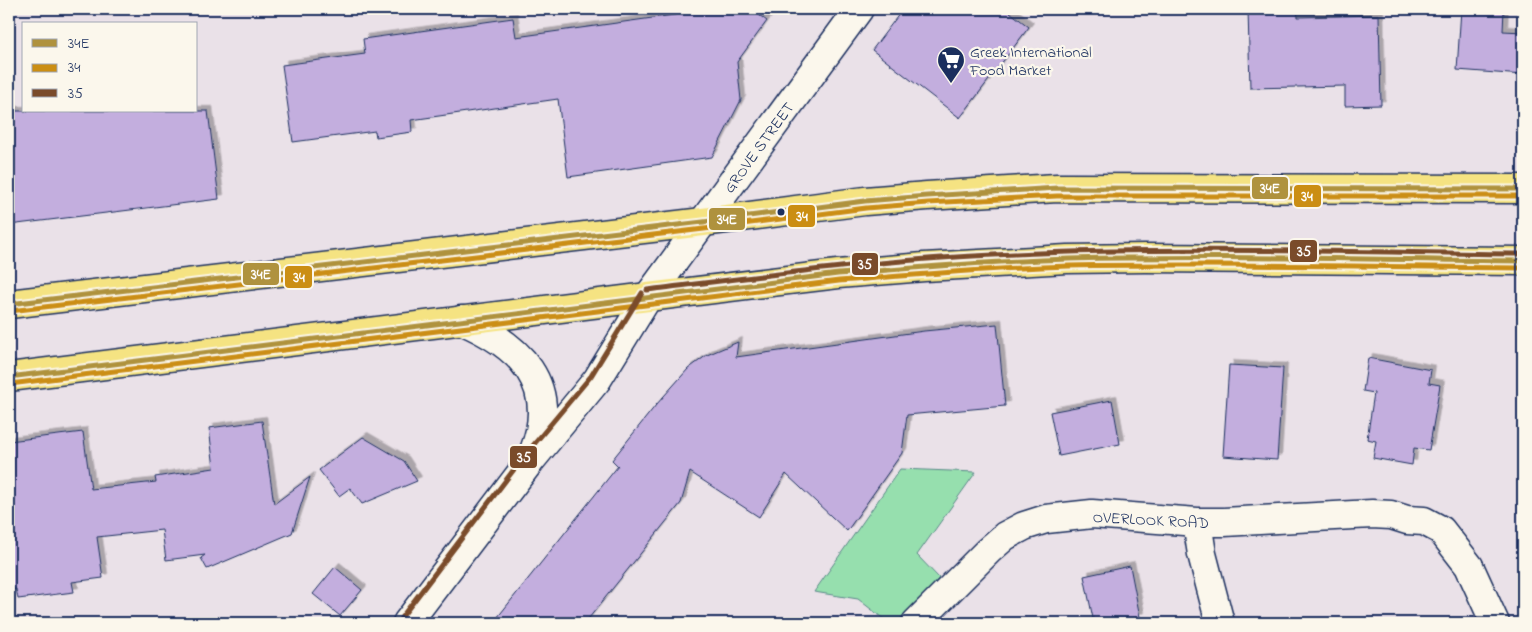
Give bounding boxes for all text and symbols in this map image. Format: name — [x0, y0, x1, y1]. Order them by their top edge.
legend — [22, 22, 198, 112]
text: 34E — [68, 33, 89, 55]
place label: Greek International Food Market — [969, 41, 1092, 83]
supermarket icon: Greek International Food Market — [936, 45, 966, 84]
text: 34 — [68, 57, 80, 79]
text: 35 — [68, 83, 83, 105]
street label: GROVE STREET — [718, 98, 801, 199]
line badge: 34E — [1251, 176, 1289, 200]
text: 34E — [1259, 179, 1281, 200]
line badge: 34 — [1293, 184, 1322, 208]
text: 34 — [1300, 187, 1313, 208]
line badge: 34 — [787, 204, 816, 228]
line badge: 34E — [708, 207, 746, 231]
unlabelled marker — [776, 207, 786, 217]
text: 34 — [795, 207, 808, 228]
text: 34E — [716, 210, 738, 231]
line badge: 35 — [1289, 239, 1318, 263]
text: 35 — [1296, 242, 1311, 263]
line badge: 35 — [851, 252, 879, 276]
text: 35 — [857, 255, 872, 276]
line badge: 34E — [242, 262, 280, 286]
text: 34E — [250, 265, 272, 286]
line badge: 34 — [284, 265, 313, 289]
text: 34 — [292, 268, 305, 289]
line badge: 35 — [509, 445, 538, 469]
text: 35 — [516, 448, 531, 469]
street label: OVERLOOK ROAD — [1092, 506, 1210, 536]

